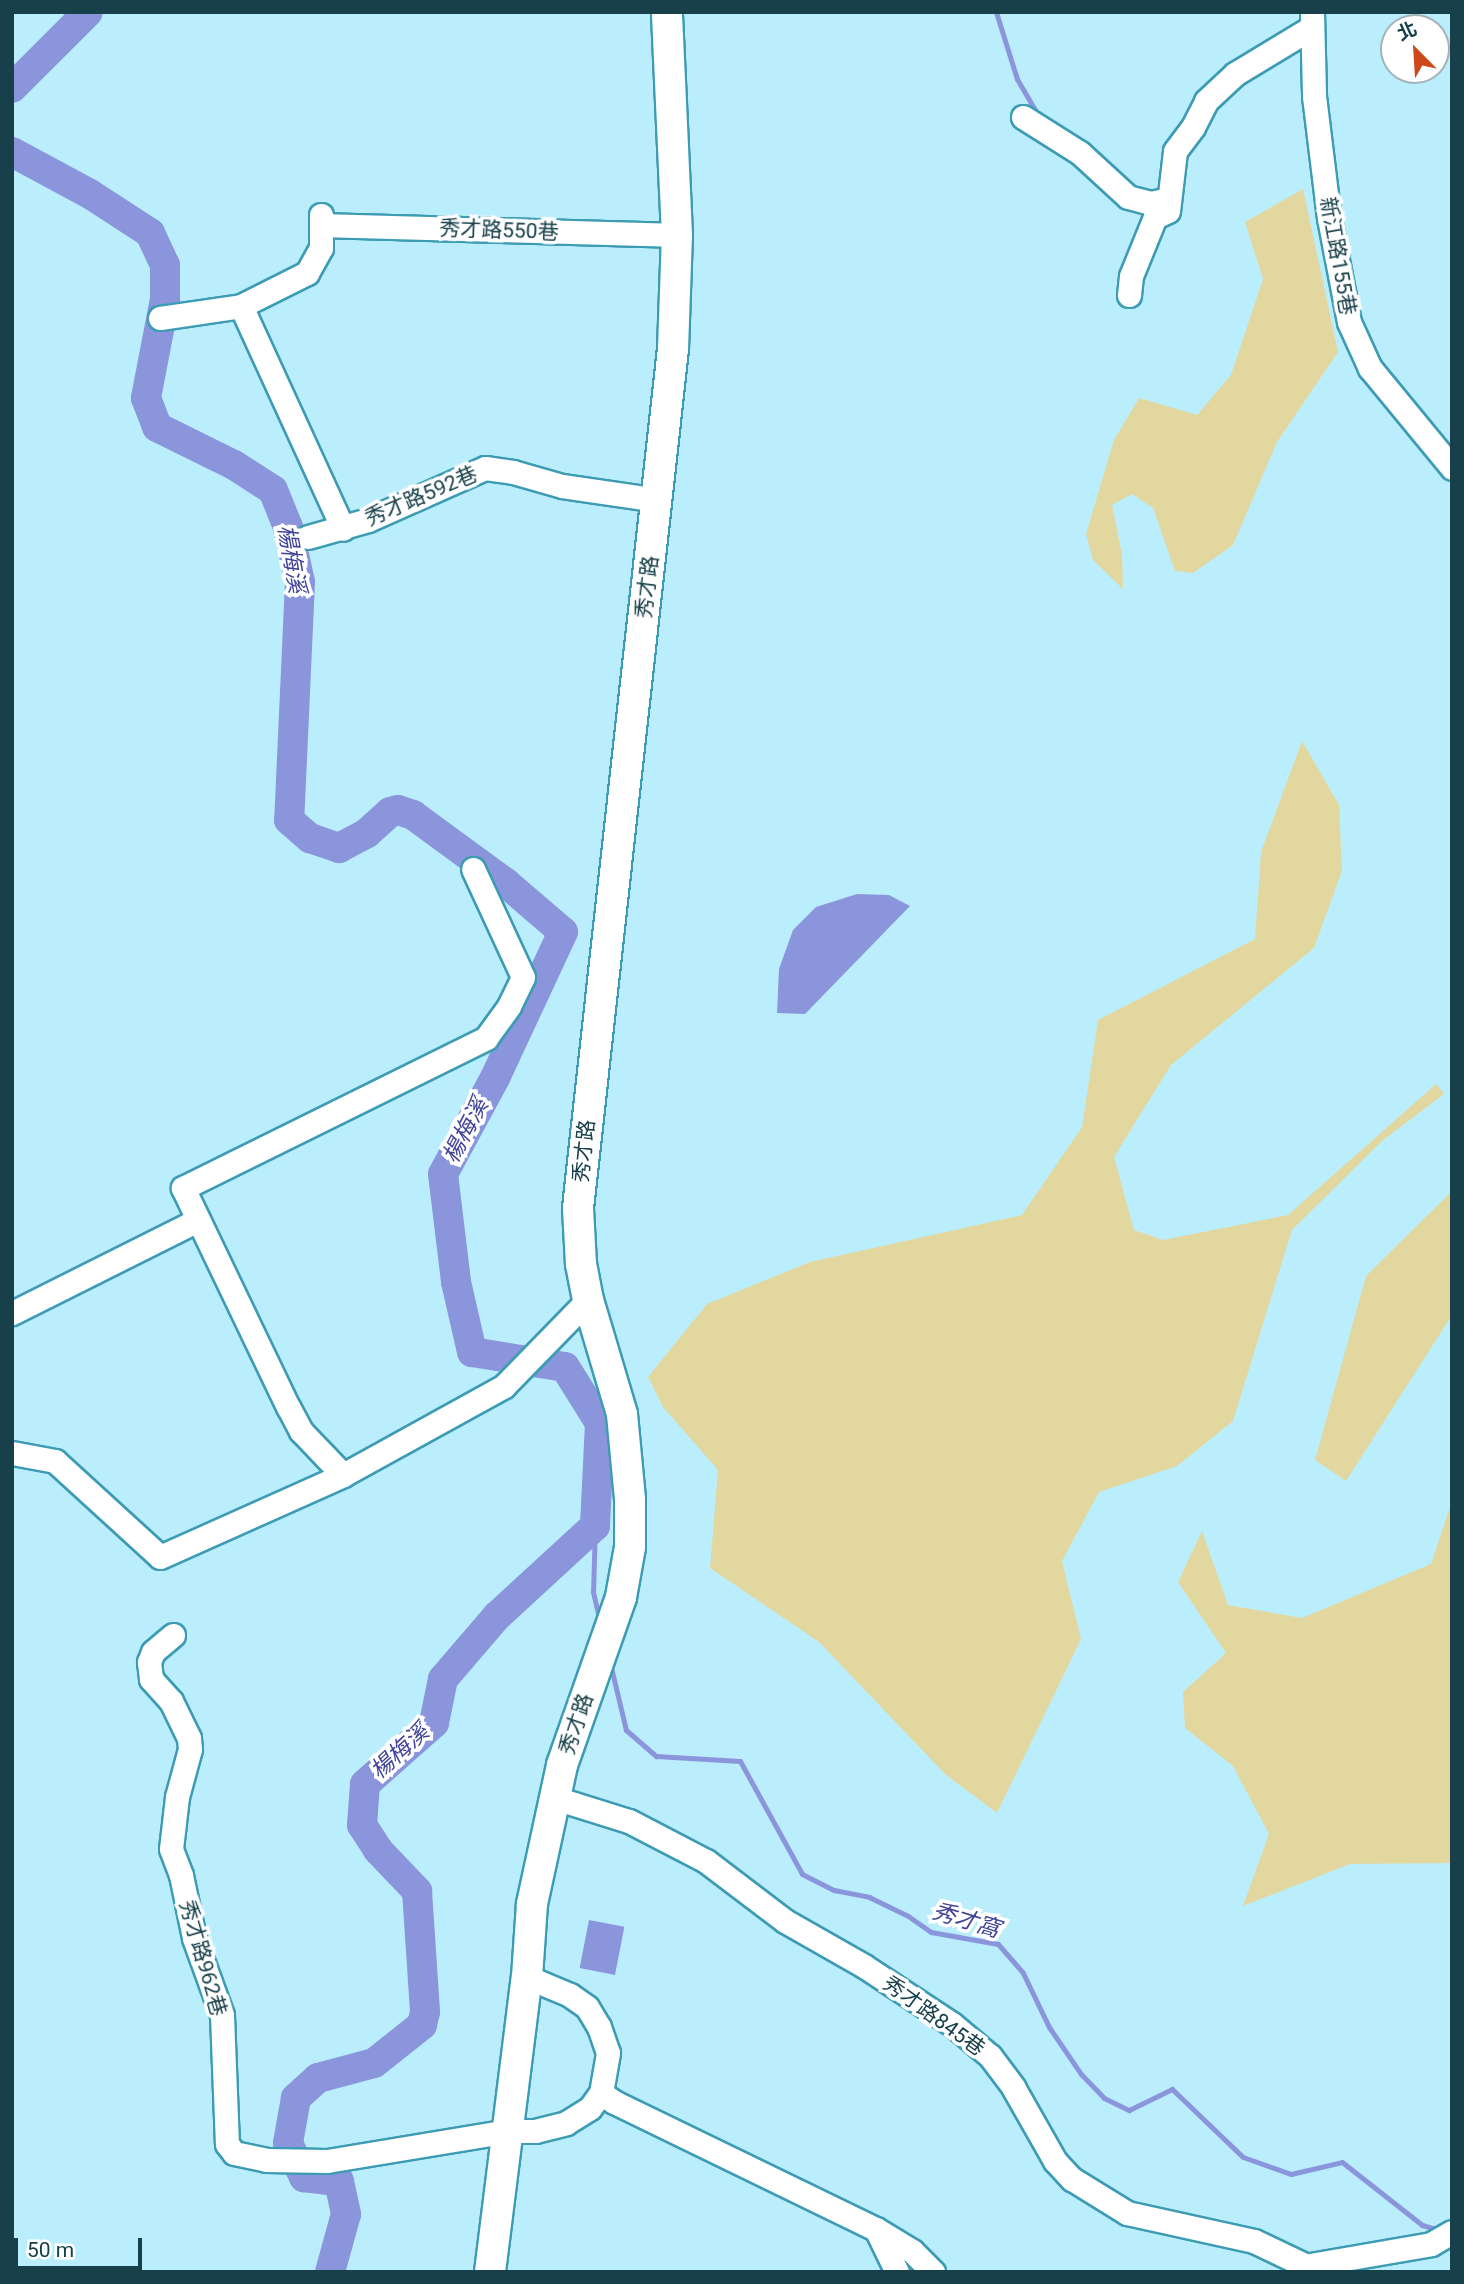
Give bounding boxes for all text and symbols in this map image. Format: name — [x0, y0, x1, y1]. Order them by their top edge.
north arrow — [1380, 14, 1450, 84]
text: 北 — [1394, 17, 1420, 46]
street label: 新江路155巷 — [1315, 195, 1361, 317]
street label: 秀才路550巷 — [439, 215, 559, 245]
street label: 秀才路592巷 — [361, 461, 481, 531]
water label: 楊梅溪 — [271, 523, 311, 595]
street label: 秀才路 — [631, 554, 663, 620]
water label: 楊梅溪 — [438, 1094, 494, 1168]
street label: 秀才路 — [568, 1118, 600, 1184]
street label: 秀才路 — [554, 1690, 598, 1758]
water label: 楊梅溪 — [365, 1719, 435, 1785]
street label: 秀才路962巷 — [174, 1897, 232, 2019]
water label: 秀才窩 — [929, 1898, 1003, 1944]
street label: 秀才路845巷 — [878, 1971, 990, 2061]
scale bar — [18, 2224, 145, 2268]
text: 50 m — [27, 2238, 74, 2262]

